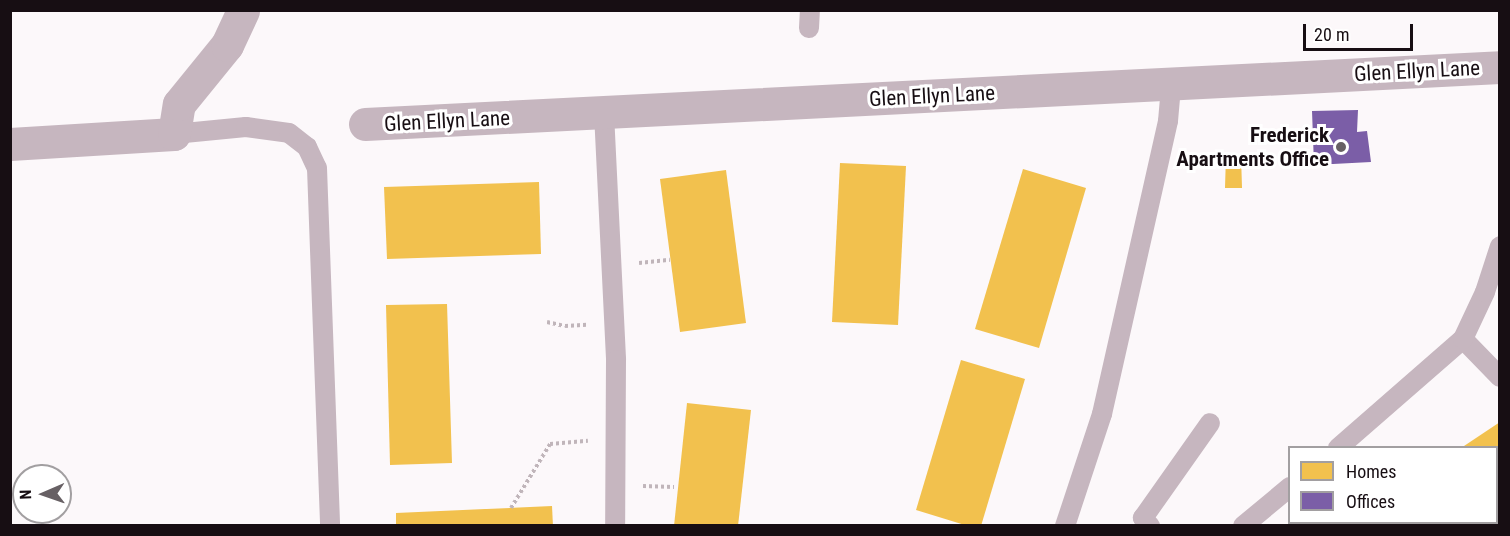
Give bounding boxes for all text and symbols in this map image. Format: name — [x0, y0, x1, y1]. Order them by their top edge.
scale bar — [1306, 12, 1416, 50]
text: 20 m — [1314, 24, 1349, 45]
street label: Glen Ellyn Lane — [1353, 55, 1481, 87]
street label: Glen Ellyn Lane — [868, 80, 996, 112]
street label: Glen Ellyn Lane — [383, 105, 511, 137]
place label: Frederick Apartments Office — [1176, 122, 1329, 172]
marker: Frederick Apartments Office — [1334, 140, 1348, 154]
legend — [1288, 446, 1498, 524]
text: Homes — [1346, 461, 1396, 482]
north arrow — [12, 464, 72, 524]
text: N — [16, 489, 35, 500]
text: Offices — [1346, 491, 1395, 512]

